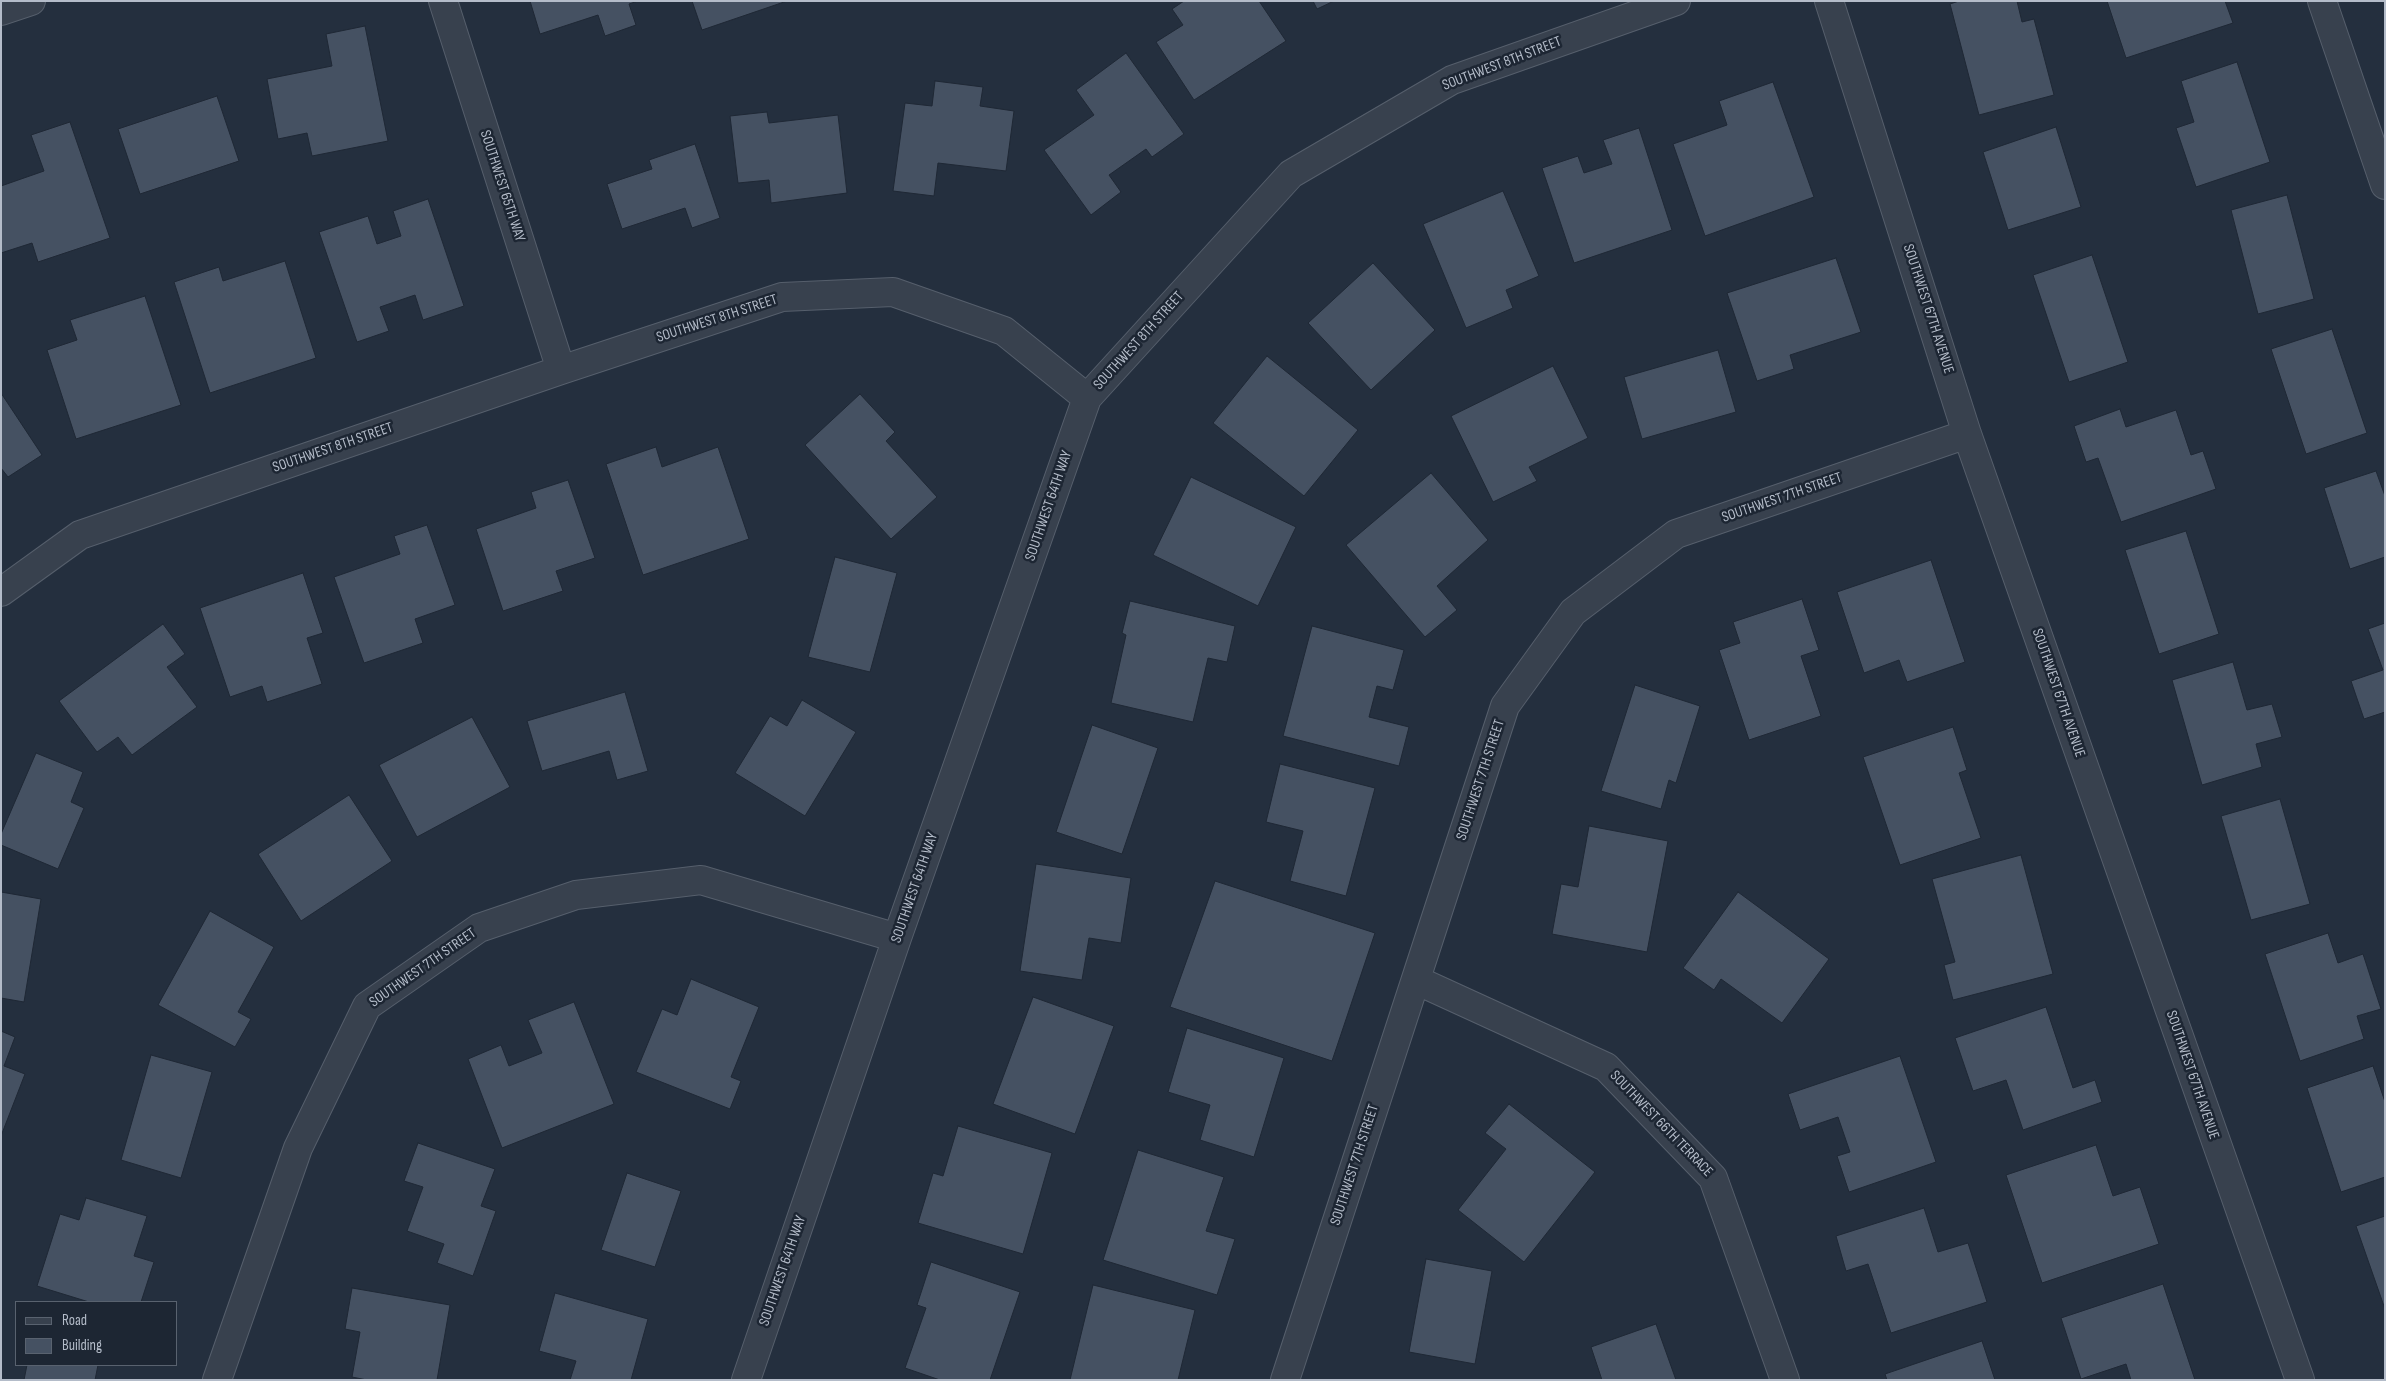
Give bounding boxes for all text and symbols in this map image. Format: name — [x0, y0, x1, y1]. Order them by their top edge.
street label: SOUTHWEST 8TH STREET — [1440, 33, 1564, 95]
street label: SOUTHWEST 65TH WAY — [476, 128, 528, 244]
street label: SOUTHWEST 67TH AVENUE — [1899, 242, 1957, 376]
street label: SOUTHWEST 8TH STREET — [1090, 288, 1188, 394]
street label: SOUTHWEST 8TH STREET — [654, 291, 780, 347]
street label: SOUTHWEST 8TH STREET — [270, 419, 396, 477]
street label: SOUTHWEST 64TH WAY — [1022, 448, 1076, 564]
street label: SOUTHWEST 7TH STREET — [1720, 469, 1844, 527]
street label: SOUTHWEST 67TH AVENUE — [2028, 626, 2088, 760]
street label: SOUTHWEST 7TH STREET — [1453, 717, 1509, 843]
street label: SOUTHWEST 64TH WAY — [888, 830, 942, 946]
street label: SOUTHWEST 7TH STREET — [366, 925, 480, 1011]
street label: SOUTHWEST 67TH AVENUE — [2162, 1008, 2222, 1142]
street label: SOUTHWEST 66TH TERRACE — [1606, 1067, 1716, 1181]
street label: SOUTHWEST 7TH STREET — [1327, 1102, 1383, 1228]
street label: SOUTHWEST 64TH WAY — [756, 1213, 810, 1329]
legend — [15, 1301, 178, 1366]
text: Road — [62, 1311, 87, 1330]
text: Building — [62, 1336, 102, 1355]

